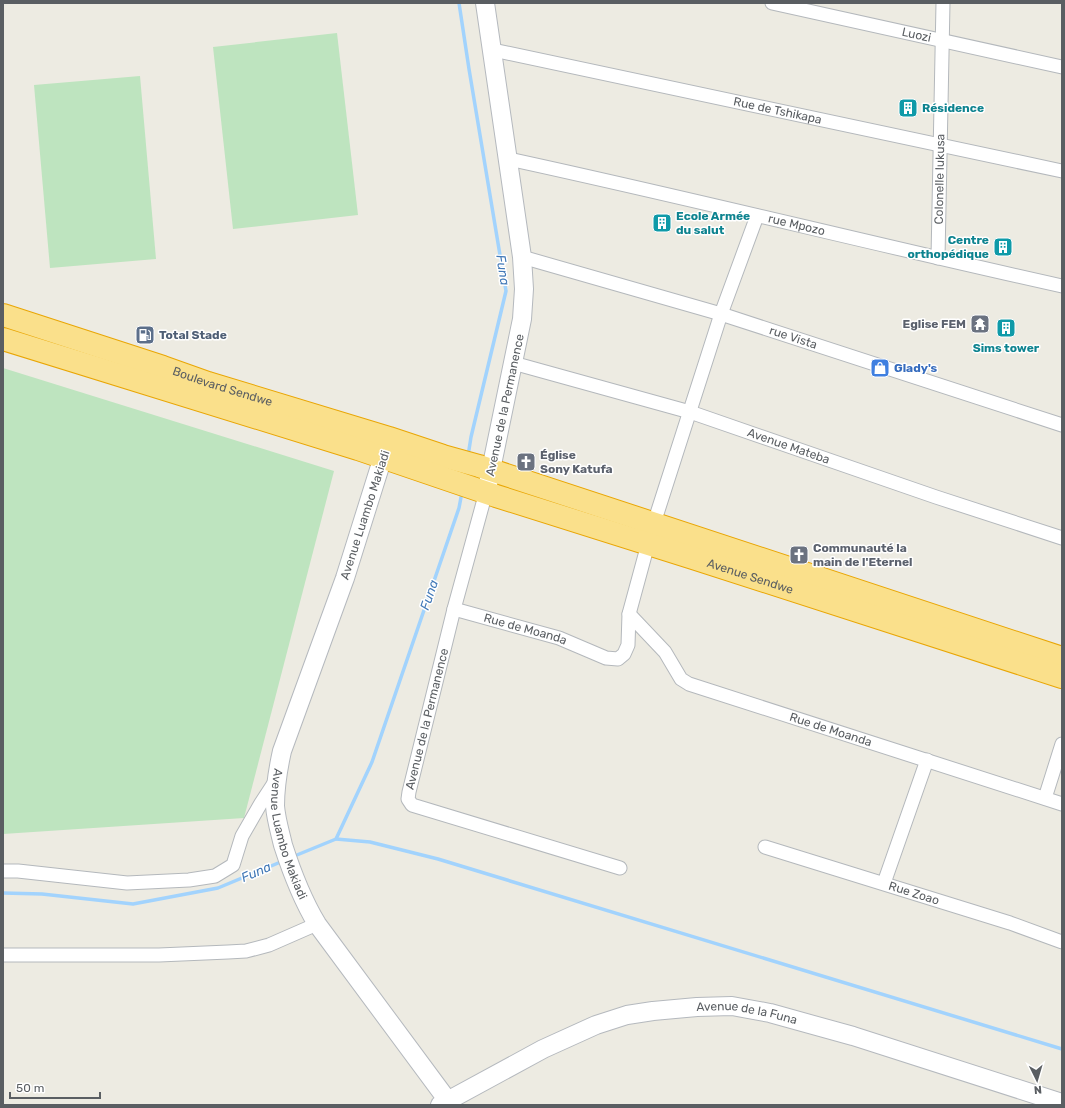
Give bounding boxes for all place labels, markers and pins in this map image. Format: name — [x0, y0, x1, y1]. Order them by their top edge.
building icon: Résidence — [897, 97, 919, 119]
place label: Résidence — [922, 101, 984, 115]
place label: Ecole Armée du salut — [676, 209, 750, 237]
building icon: Ecole Armée du salut — [651, 212, 673, 234]
place label: Centre orthopédique — [907, 233, 989, 261]
building icon: Centre orthopédique — [992, 236, 1014, 258]
temple icon: Eglise FEM — [969, 313, 991, 335]
place label: Eglise FEM — [903, 317, 966, 331]
building icon: Sims tower — [995, 317, 1017, 339]
fuel station icon: Total Stade — [134, 324, 156, 346]
place label: Total Stade — [159, 328, 227, 342]
place label: Sims tower — [973, 341, 1040, 355]
shop icon: Glady's — [869, 357, 891, 379]
place label: Glady's — [894, 361, 938, 375]
place label: Église Sony Katufa — [540, 448, 613, 476]
church icon: Église Sony Katufa — [515, 451, 537, 473]
place label: Communauté la main de l'Eternel — [813, 541, 912, 569]
church icon: Communauté la main de l'Eternel — [788, 544, 810, 566]

